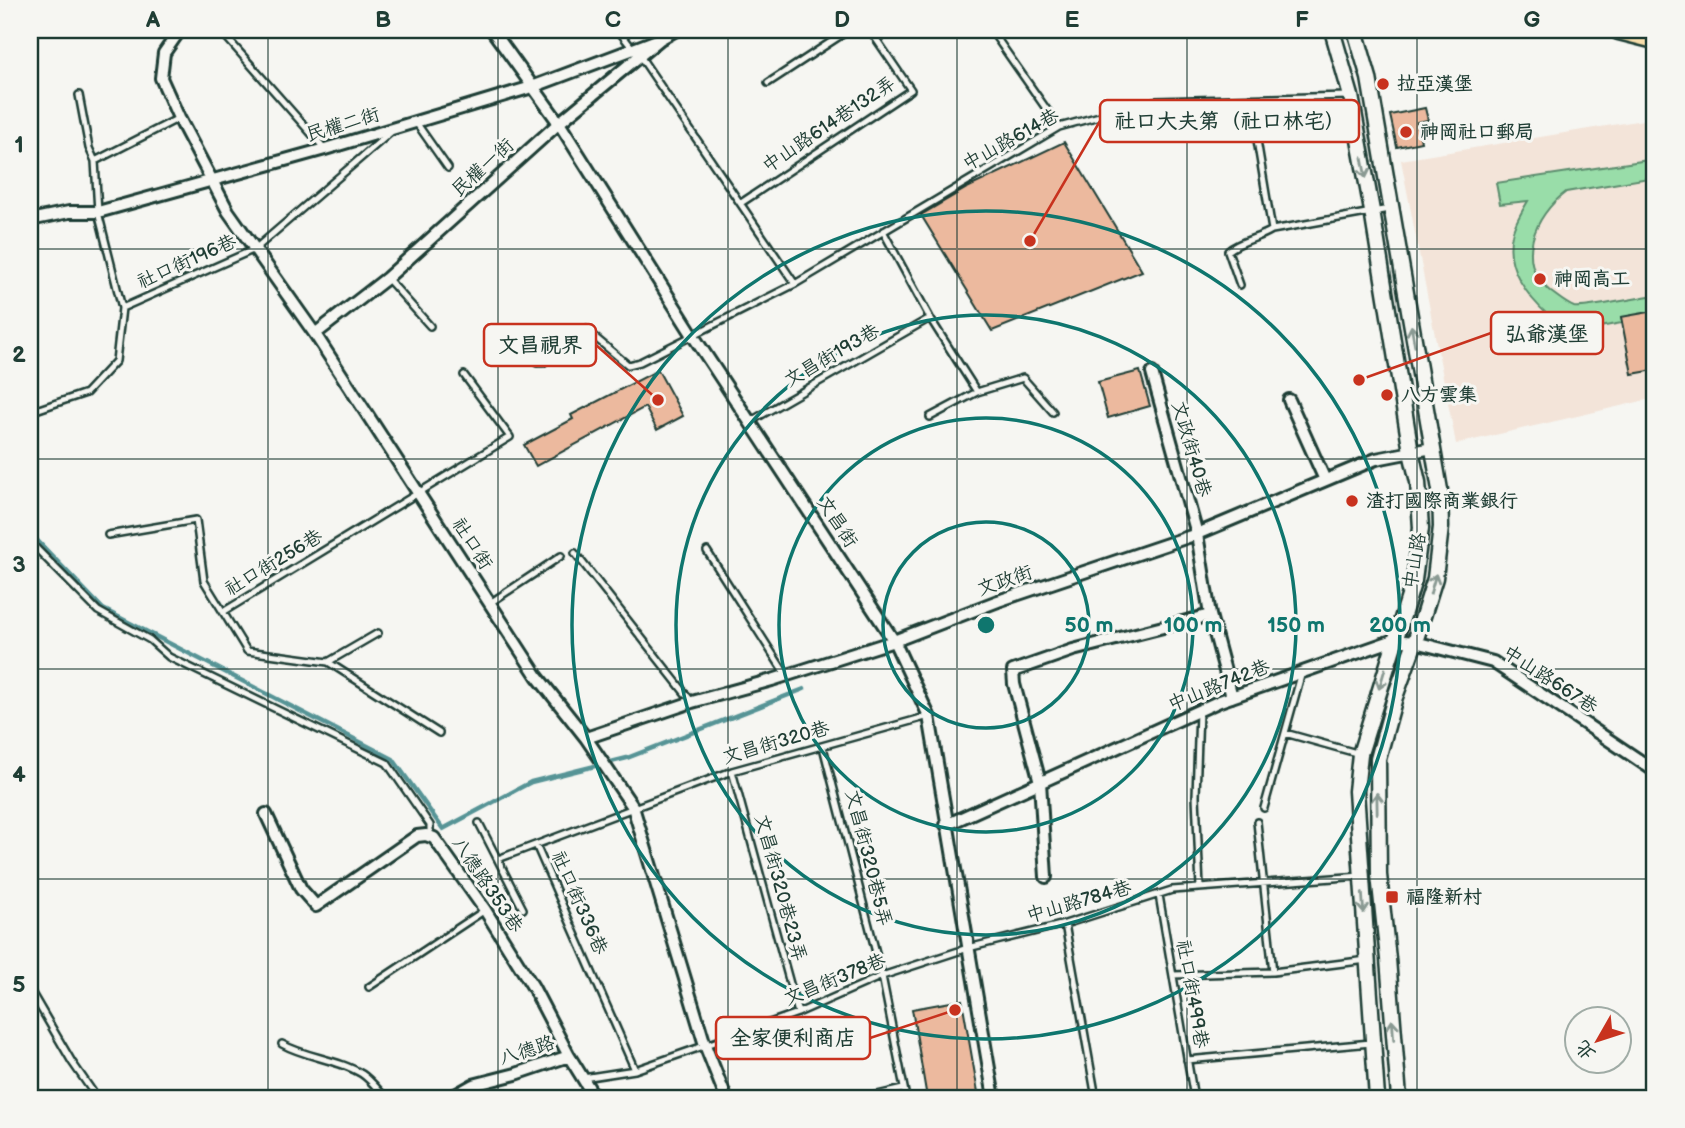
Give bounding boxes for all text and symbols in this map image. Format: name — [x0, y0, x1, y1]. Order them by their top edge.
text: A — [145, 6, 161, 34]
text: B — [375, 6, 391, 34]
text: C — [605, 6, 621, 34]
text: D — [834, 6, 850, 34]
text: E — [1065, 6, 1080, 34]
text: F — [1295, 6, 1309, 34]
text: G — [1524, 6, 1541, 34]
street label: 中山路614巷132弄 — [758, 72, 900, 178]
place label: 拉亞漢堡 — [1397, 73, 1473, 96]
marker: 拉亞漢堡 — [1375, 76, 1391, 92]
callout: 社口大夫第（社口林宅） — [1100, 100, 1359, 142]
street label: 民權二街 — [303, 103, 383, 147]
street label: 中山路614巷 — [959, 104, 1063, 176]
text: 社口大夫第（社口林宅） — [1115, 109, 1346, 134]
place label: 神岡社口郵局 — [1420, 121, 1534, 144]
marker: 神岡社口郵局 — [1398, 124, 1414, 140]
text: 1 — [14, 131, 24, 159]
street label: 民權一街 — [447, 134, 519, 202]
one-way arrow — [1358, 156, 1372, 179]
street label: 社口街196巷 — [134, 230, 240, 294]
place label: 神岡高工 — [1554, 268, 1630, 291]
marker: 神岡高工 — [1532, 271, 1548, 287]
callout: 弘爺漢堡 — [1491, 312, 1603, 354]
street label: 文昌街193巷 — [780, 320, 884, 392]
text: 弘爺漢堡 — [1505, 322, 1589, 347]
callout: 文昌視界 — [484, 324, 596, 366]
one-way arrow — [1406, 325, 1419, 348]
text: 文昌視界 — [498, 333, 582, 358]
text: 2 — [12, 341, 26, 369]
place label: 八方雲集 — [1401, 384, 1477, 407]
marker: 八方雲集 — [1379, 387, 1395, 403]
street label: 文政街40巷 — [1166, 398, 1216, 500]
place label: 渣打國際商業銀行 — [1366, 490, 1518, 513]
street label: 文昌街 — [812, 492, 862, 552]
marker: 渣打國際商業銀行 — [1344, 493, 1360, 509]
street label: 社口街 — [447, 514, 497, 574]
street label: 社口街256巷 — [221, 525, 327, 601]
street label: 中山路 — [1399, 531, 1431, 591]
text: 3 — [12, 551, 26, 579]
street label: 文政街 — [974, 561, 1036, 601]
one-way arrow — [1427, 574, 1440, 596]
centre of rings — [974, 613, 998, 637]
text: 50 m — [1065, 613, 1113, 638]
text: 100 m — [1164, 613, 1222, 638]
text: 150 m — [1267, 613, 1325, 638]
text: 200 m — [1369, 613, 1431, 638]
street label: 中山路667巷 — [1498, 641, 1602, 719]
street label: 中山路742巷 — [1165, 655, 1273, 717]
one-way arrow — [1375, 668, 1388, 690]
street label: 文昌街320巷 — [720, 717, 832, 769]
text: 4 — [12, 761, 26, 789]
street label: 文昌街320巷5弄 — [840, 787, 896, 929]
one-way arrow — [1371, 792, 1384, 815]
street label: 文昌街320巷23弄 — [749, 812, 811, 964]
street label: 八德路353巷 — [447, 833, 527, 937]
street label: 社口街336巷 — [546, 848, 612, 958]
street label: 中山路784巷 — [1024, 876, 1134, 928]
place label: 福隆新村 — [1406, 886, 1482, 909]
marker: 福隆新村 — [1384, 889, 1400, 905]
one-way arrow — [1357, 891, 1370, 914]
street label: 社口街499巷 — [1171, 938, 1213, 1050]
street label: 文昌街378巷 — [781, 949, 889, 1011]
text: 5 — [12, 971, 26, 999]
north arrow — [1562, 1006, 1632, 1076]
callout: 全家便利商店 — [716, 1017, 870, 1059]
one-way arrow — [1387, 1019, 1400, 1042]
text: 全家便利商店 — [730, 1026, 856, 1051]
street label: 八德路 — [496, 1031, 558, 1071]
text: 北 — [1571, 1035, 1601, 1064]

